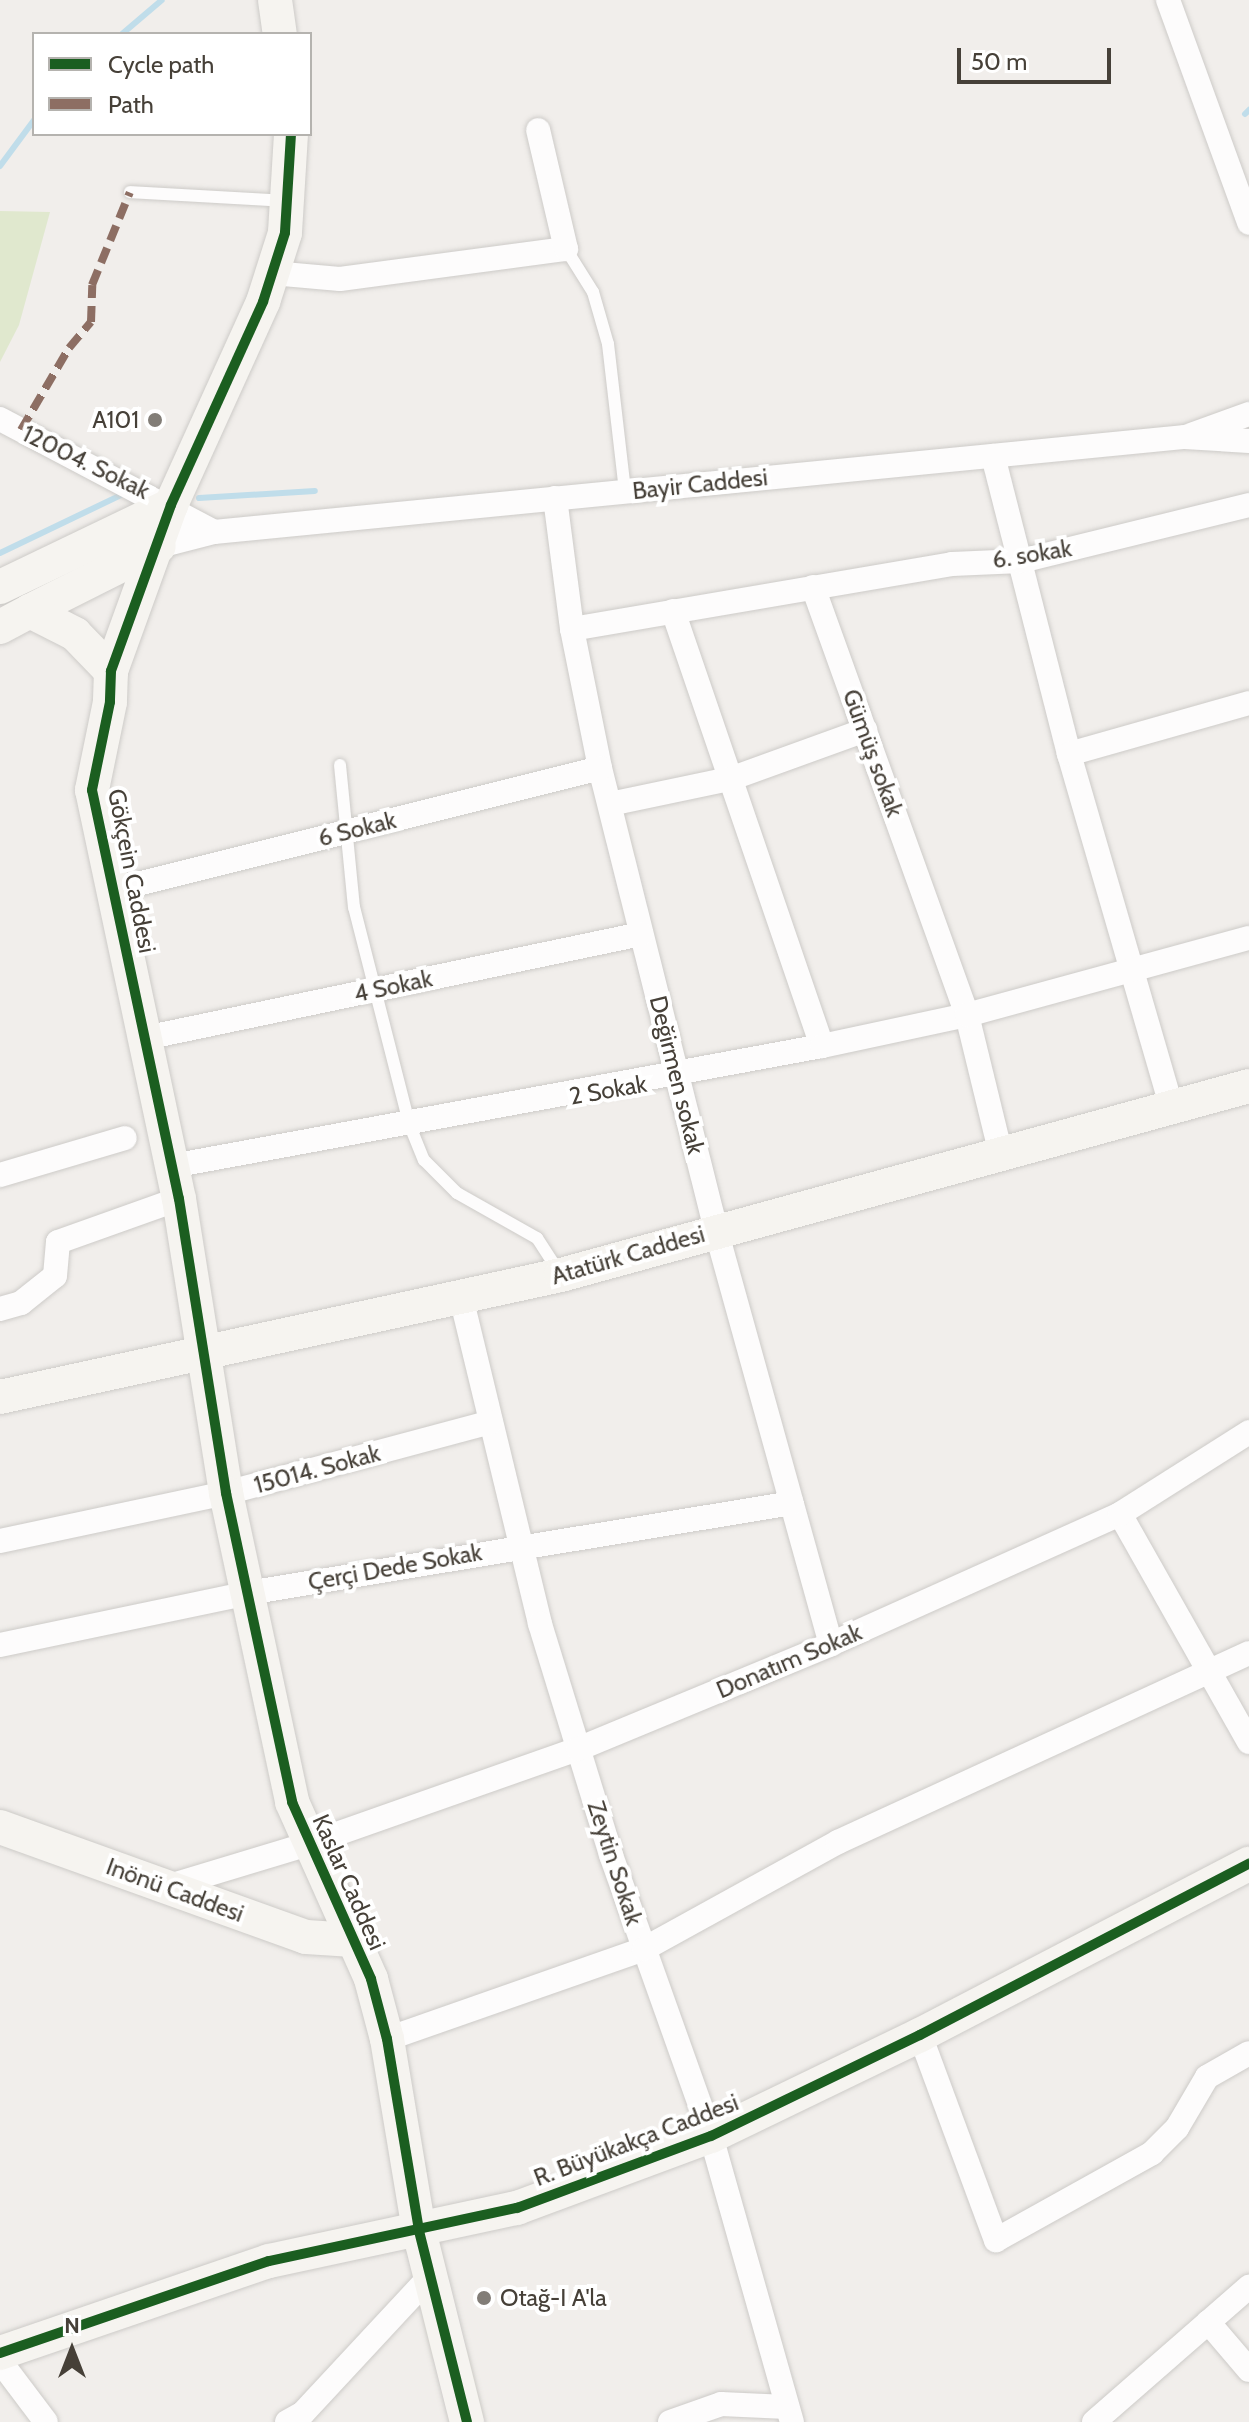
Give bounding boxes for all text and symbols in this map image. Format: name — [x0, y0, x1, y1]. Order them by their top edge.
legend — [32, 32, 312, 136]
scale bar — [961, 32, 1115, 82]
text: 50 m — [971, 47, 1027, 76]
text: Cycle path — [108, 50, 214, 79]
text: Path — [108, 90, 154, 119]
place label: A101 — [92, 406, 139, 434]
marker: A101 — [146, 411, 164, 429]
street label: 12004. Sokak — [18, 419, 154, 505]
street label: Bayir Caddesi — [631, 463, 769, 505]
street label: 6. sokak — [990, 534, 1074, 574]
street label: Gümüş sokak — [837, 685, 909, 821]
street label: Gökçein Caddesi — [102, 786, 162, 956]
street label: 6 Sokak — [315, 805, 399, 853]
street label: 4 Sokak — [351, 964, 435, 1008]
street label: Değirmen sokak — [643, 993, 711, 1157]
street label: 2 Sokak — [567, 1069, 649, 1111]
street label: Atatürk Caddesi — [548, 1219, 708, 1291]
street label: 15014. Sokak — [251, 1438, 383, 1500]
street label: Çerçi Dede Sokak — [306, 1538, 484, 1596]
street label: Donatım Sokak — [712, 1617, 866, 1705]
street label: Zeytin Sokak — [581, 1797, 649, 1929]
street label: Kaslar Caddesi — [306, 1810, 392, 1954]
street label: Inönü Caddesi — [102, 1852, 248, 1928]
street label: R. Büyükakça Caddesi — [530, 2088, 742, 2192]
place label: Otağ-I A'la — [500, 2284, 607, 2312]
marker: Otağ-I A'la — [475, 2289, 493, 2307]
north arrow — [32, 2310, 112, 2390]
text: N — [64, 2312, 80, 2339]

